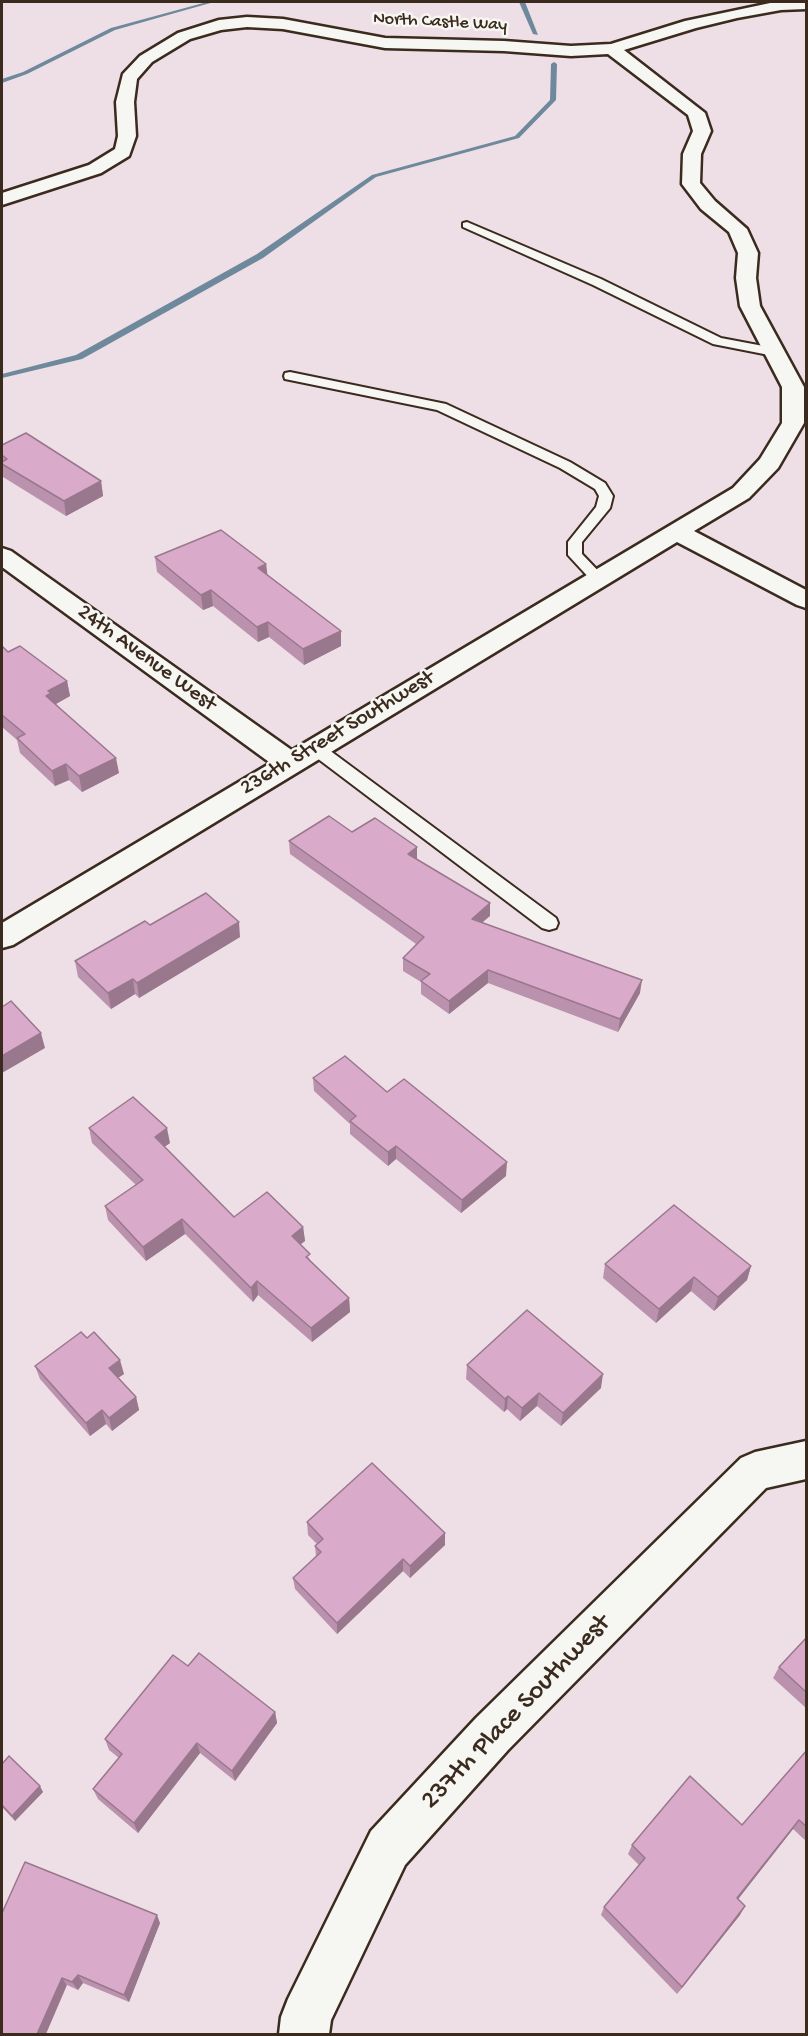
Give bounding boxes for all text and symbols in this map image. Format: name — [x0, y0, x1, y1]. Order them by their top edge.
street label: North Castle Way — [372, 9, 508, 37]
street label: 24th Avenue West — [71, 600, 221, 718]
street label: 236th Street Southwest — [236, 666, 440, 802]
street label: 237th Place Southwest — [415, 1609, 619, 1817]

